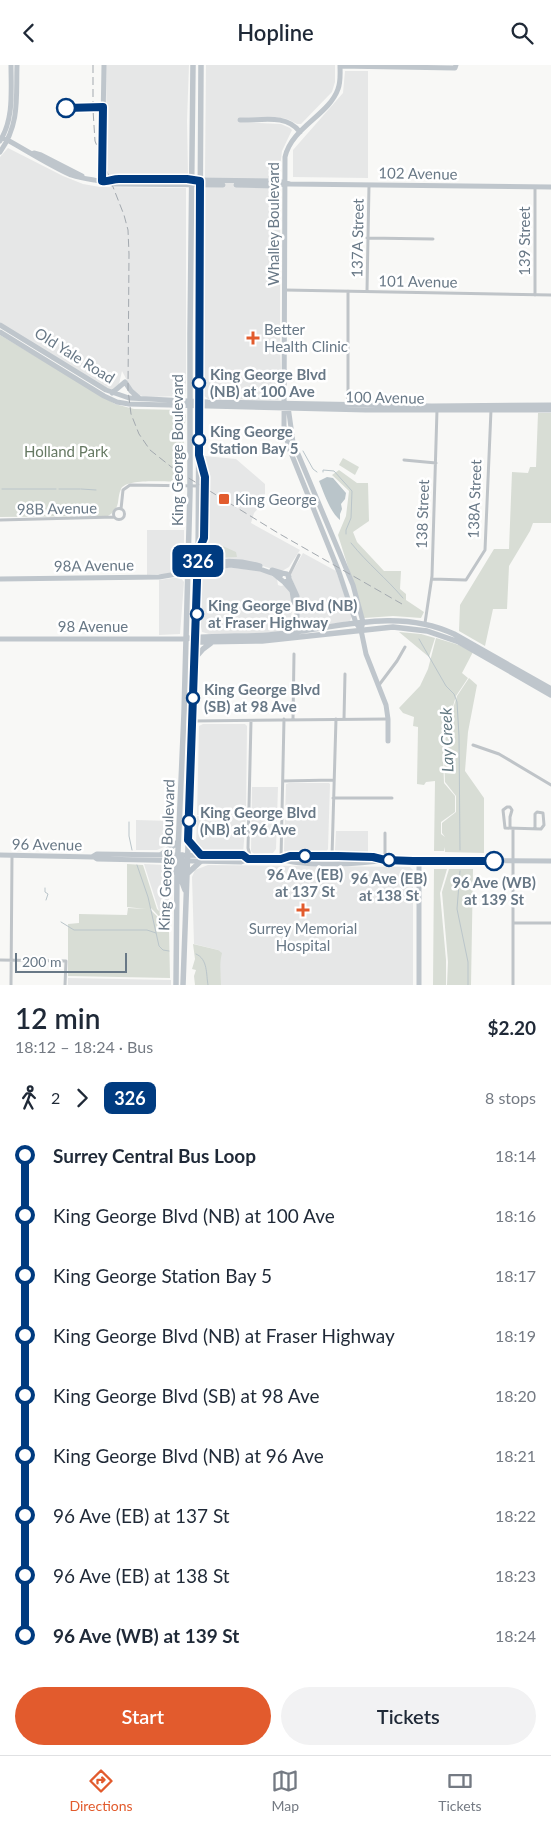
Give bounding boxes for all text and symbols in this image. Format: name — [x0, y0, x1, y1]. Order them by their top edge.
icon: back — [15, 19, 43, 47]
text: Hopline — [237, 19, 314, 46]
icon: search — [508, 19, 536, 47]
unlabelled marker — [56, 98, 76, 118]
street label: Whalley Boulevard — [264, 162, 282, 286]
street label: 102 Avenue — [378, 163, 458, 183]
street label: 137A Street — [347, 198, 367, 278]
street label: 139 Street — [515, 206, 533, 276]
street label: 101 Avenue — [378, 271, 458, 291]
place label: Better Health Clinic — [264, 320, 348, 355]
street label: Old Yale Road — [32, 323, 118, 387]
marker: Better Health Clinic — [246, 331, 260, 345]
place label: King George Blvd (NB) at 100 Ave — [210, 365, 326, 400]
street label: King George Boulevard — [168, 374, 186, 526]
marker: King George Blvd (NB) at 100 Ave — [192, 376, 206, 390]
street label: 100 Avenue — [345, 387, 425, 407]
place label: King George Station Bay 5 — [210, 422, 298, 457]
marker: King George Station Bay 5 — [192, 433, 206, 447]
park label: Holland Park — [24, 442, 108, 460]
street label: 138A Street — [464, 459, 484, 539]
street label: 138 Street — [412, 478, 432, 549]
place label: King George — [235, 490, 317, 508]
marker: King George — [217, 492, 231, 506]
street label: 98B Avenue — [17, 498, 97, 518]
line badge: 326 — [169, 545, 227, 577]
text: 326 — [182, 550, 214, 572]
street label: 98A Avenue — [54, 555, 134, 575]
place label: King George Blvd (NB) at Fraser Highway — [208, 596, 358, 631]
marker: King George Blvd (NB) at Fraser Highway — [190, 607, 204, 621]
street label: 98 Avenue — [58, 617, 128, 635]
place label: King George Blvd (SB) at 98 Ave — [204, 680, 320, 715]
marker: King George Blvd (SB) at 98 Ave — [186, 691, 200, 705]
water label: Lay Creek — [435, 707, 457, 773]
street label: King George Boulevard — [154, 779, 178, 931]
place label: King George Blvd (NB) at 96 Ave — [200, 803, 316, 838]
marker: King George Blvd (NB) at 96 Ave — [182, 814, 196, 828]
street label: 96 Avenue — [12, 834, 82, 854]
marker: 96 Ave (EB) at 137 St — [298, 849, 312, 863]
marker: 96 Ave (WB) at 139 St — [484, 851, 504, 871]
marker: 96 Ave (EB) at 138 St — [382, 853, 396, 867]
place label: 96 Ave (EB) at 137 St — [267, 865, 343, 900]
place label: 96 Ave (EB) at 138 St — [351, 869, 427, 904]
place label: 96 Ave (WB) at 139 St — [452, 873, 536, 908]
marker: Surrey Memorial Hospital — [296, 903, 310, 917]
place label: Surrey Memorial Hospital — [249, 919, 357, 954]
scale bar — [15, 950, 128, 973]
text: 200 m — [22, 953, 61, 970]
text: 12 min — [15, 1001, 100, 1035]
text: $2.20 — [487, 1016, 536, 1039]
text: 18:12 – 18:24 · Bus — [15, 1037, 153, 1056]
icon: walk — [15, 1084, 43, 1112]
icon: forward — [68, 1084, 96, 1112]
text: 326 — [114, 1087, 146, 1109]
text: 2 — [51, 1088, 60, 1107]
text: 8 stops — [485, 1088, 536, 1107]
text: Surrey Central Bus Loop — [53, 1144, 256, 1167]
text: 18:14 — [495, 1146, 536, 1165]
text: King George Blvd (NB) at 100 Ave — [53, 1204, 335, 1227]
text: 18:16 — [495, 1206, 536, 1225]
text: King George Station Bay 5 — [53, 1264, 272, 1287]
text: 18:17 — [495, 1266, 536, 1285]
text: King George Blvd (NB) at Fraser Highway — [53, 1324, 395, 1347]
text: 18:19 — [495, 1326, 536, 1345]
text: King George Blvd (SB) at 98 Ave — [53, 1384, 320, 1407]
text: 18:20 — [495, 1386, 536, 1405]
text: King George Blvd (NB) at 96 Ave — [53, 1444, 324, 1467]
text: 18:21 — [495, 1446, 536, 1465]
text: 96 Ave (EB) at 137 St — [53, 1504, 230, 1527]
text: 18:22 — [495, 1506, 536, 1525]
text: 96 Ave (EB) at 138 St — [53, 1564, 230, 1587]
text: 18:23 — [495, 1566, 536, 1585]
text: 96 Ave (WB) at 139 St — [53, 1624, 239, 1647]
text: 18:24 — [495, 1626, 536, 1645]
button: Start — [15, 1687, 271, 1745]
button: Tickets — [281, 1687, 536, 1745]
tab: Directions — [69, 1767, 133, 1814]
tab: Map — [271, 1767, 299, 1814]
tab: Tickets — [438, 1767, 482, 1814]

